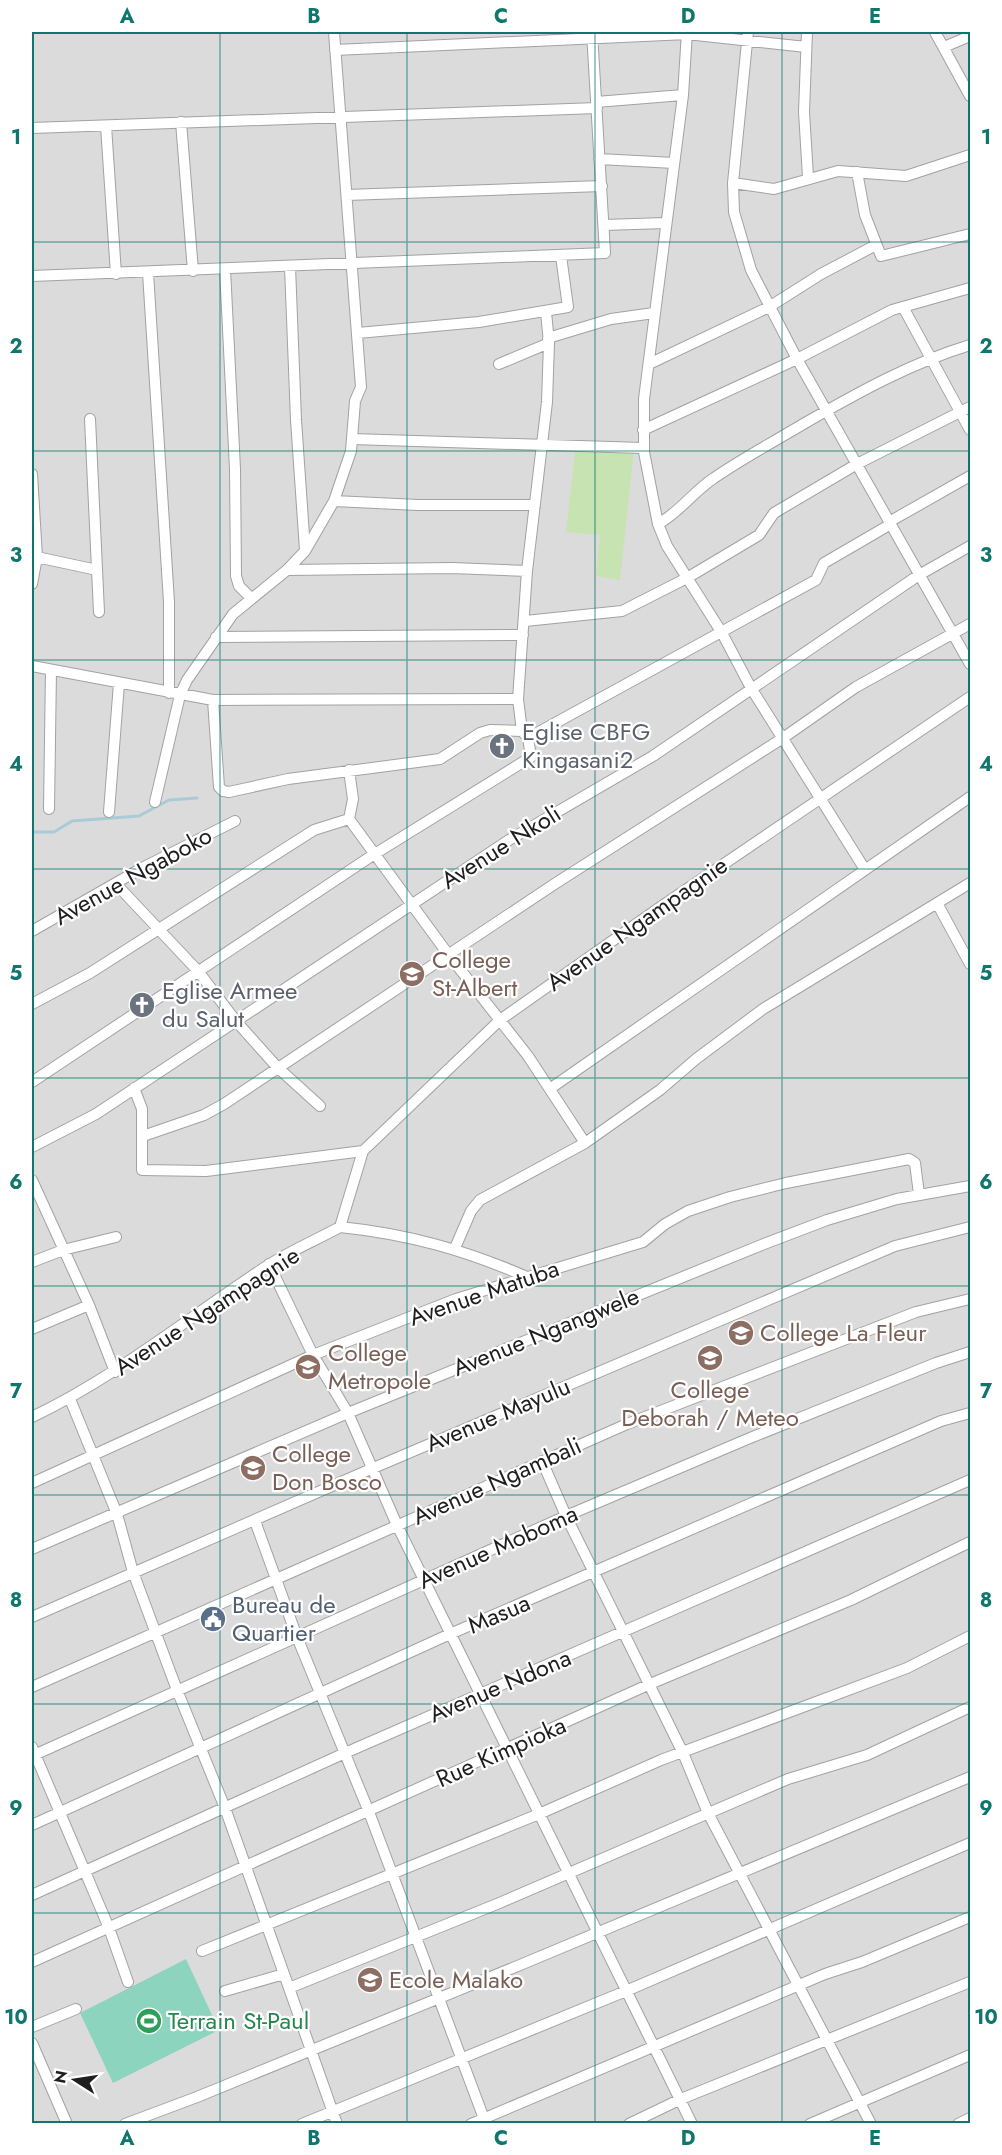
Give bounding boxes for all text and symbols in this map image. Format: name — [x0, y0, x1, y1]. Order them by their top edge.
text: A — [119, 2, 135, 31]
text: B — [307, 2, 321, 31]
text: C — [494, 2, 508, 31]
text: D — [681, 2, 695, 31]
text: E — [869, 2, 881, 31]
text: 1 — [11, 123, 21, 152]
text: 1 — [981, 123, 991, 152]
text: 2 — [9, 332, 23, 361]
text: 2 — [979, 332, 993, 361]
text: 3 — [10, 541, 22, 570]
text: 3 — [980, 541, 992, 570]
place label: Eglise CBFG Kingasani2 — [522, 714, 650, 777]
church icon: Eglise CBFG Kingasani2 — [487, 731, 517, 761]
text: 4 — [9, 750, 23, 779]
text: 4 — [979, 750, 993, 779]
street label: Avenue Nkoli — [434, 796, 568, 897]
street label: Avenue Ngaboko — [47, 818, 218, 934]
street label: Avenue Ngampagnie — [539, 848, 735, 999]
place label: College St-Albert — [432, 942, 518, 1005]
text: 5 — [10, 959, 23, 988]
school or university icon: College St-Albert — [397, 959, 427, 989]
text: 5 — [980, 959, 993, 988]
place label: Eglise Armee du Salut — [162, 973, 297, 1036]
church icon: Eglise Armee du Salut — [127, 990, 157, 1020]
text: 6 — [9, 1168, 23, 1197]
text: 6 — [979, 1168, 993, 1197]
street label: Avenue Ngampagnie — [107, 1237, 306, 1384]
street label: Avenue Matuba — [404, 1250, 564, 1335]
street label: Avenue Ngangwele — [447, 1278, 644, 1385]
place label: College La Fleur — [760, 1315, 927, 1350]
school or university icon: College La Fleur — [726, 1318, 756, 1348]
place label: College Metropole — [328, 1335, 431, 1398]
school or university icon: College Deborah / Meteo — [695, 1343, 725, 1373]
school or university icon: College Metropole — [293, 1352, 323, 1382]
street label: Avenue Mayulu — [420, 1368, 576, 1461]
place label: College Deborah / Meteo — [621, 1372, 799, 1435]
text: 7 — [10, 1377, 23, 1406]
text: 7 — [980, 1377, 993, 1406]
street label: Avenue Ngambali — [407, 1428, 587, 1533]
place label: College Don Bosco — [272, 1436, 382, 1499]
school or university icon: College Don Bosco — [238, 1453, 268, 1483]
street label: Avenue Moboma — [412, 1496, 583, 1597]
street label: Masua — [462, 1585, 535, 1642]
text: 8 — [10, 1586, 22, 1615]
text: 8 — [980, 1586, 992, 1615]
place label: Bureau de Quartier — [232, 1587, 336, 1650]
public building icon: Bureau de Quartier — [198, 1604, 228, 1634]
street label: Avenue Ndona — [423, 1640, 576, 1731]
street label: Rue Kimpioka — [430, 1707, 572, 1796]
text: 9 — [9, 1794, 23, 1823]
text: 9 — [979, 1794, 993, 1823]
place label: Ecole Malako — [389, 1962, 523, 1997]
school or university icon: Ecole Malako — [355, 1965, 385, 1995]
text: 10 — [4, 2003, 28, 2032]
place label: Terrain St-Paul — [168, 2003, 309, 2038]
text: 10 — [974, 2003, 998, 2032]
sports icon: Terrain St-Paul — [134, 2006, 164, 2036]
north arrow — [45, 2050, 105, 2110]
text: N — [48, 2068, 73, 2086]
text: A — [119, 2124, 135, 2153]
text: B — [307, 2124, 321, 2153]
text: C — [494, 2124, 508, 2153]
text: D — [681, 2124, 695, 2153]
text: E — [869, 2124, 881, 2153]

